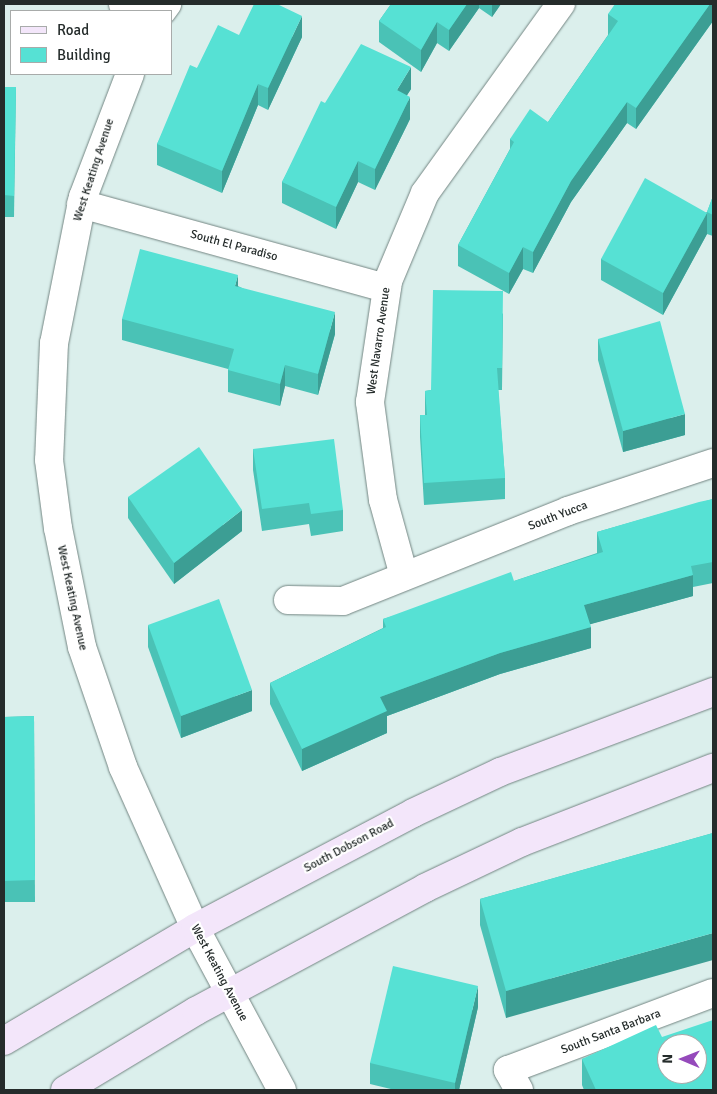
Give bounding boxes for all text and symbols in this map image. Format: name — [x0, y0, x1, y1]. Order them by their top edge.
legend — [10, 10, 172, 75]
text: Road — [57, 21, 89, 39]
text: Building — [57, 46, 111, 64]
street label: West Keating Avenue — [71, 117, 117, 223]
street label: South El Paradiso — [189, 227, 279, 265]
street label: West Navarro Avenue — [364, 286, 394, 396]
street label: South Yucca — [526, 498, 590, 534]
street label: West Keating Avenue — [54, 544, 90, 652]
street label: South Dobson Road — [302, 816, 396, 876]
street label: West Keating Avenue — [187, 922, 251, 1024]
street label: South Santa Barbara — [559, 1006, 663, 1058]
north arrow — [657, 1034, 707, 1084]
text: N — [659, 1054, 676, 1064]

